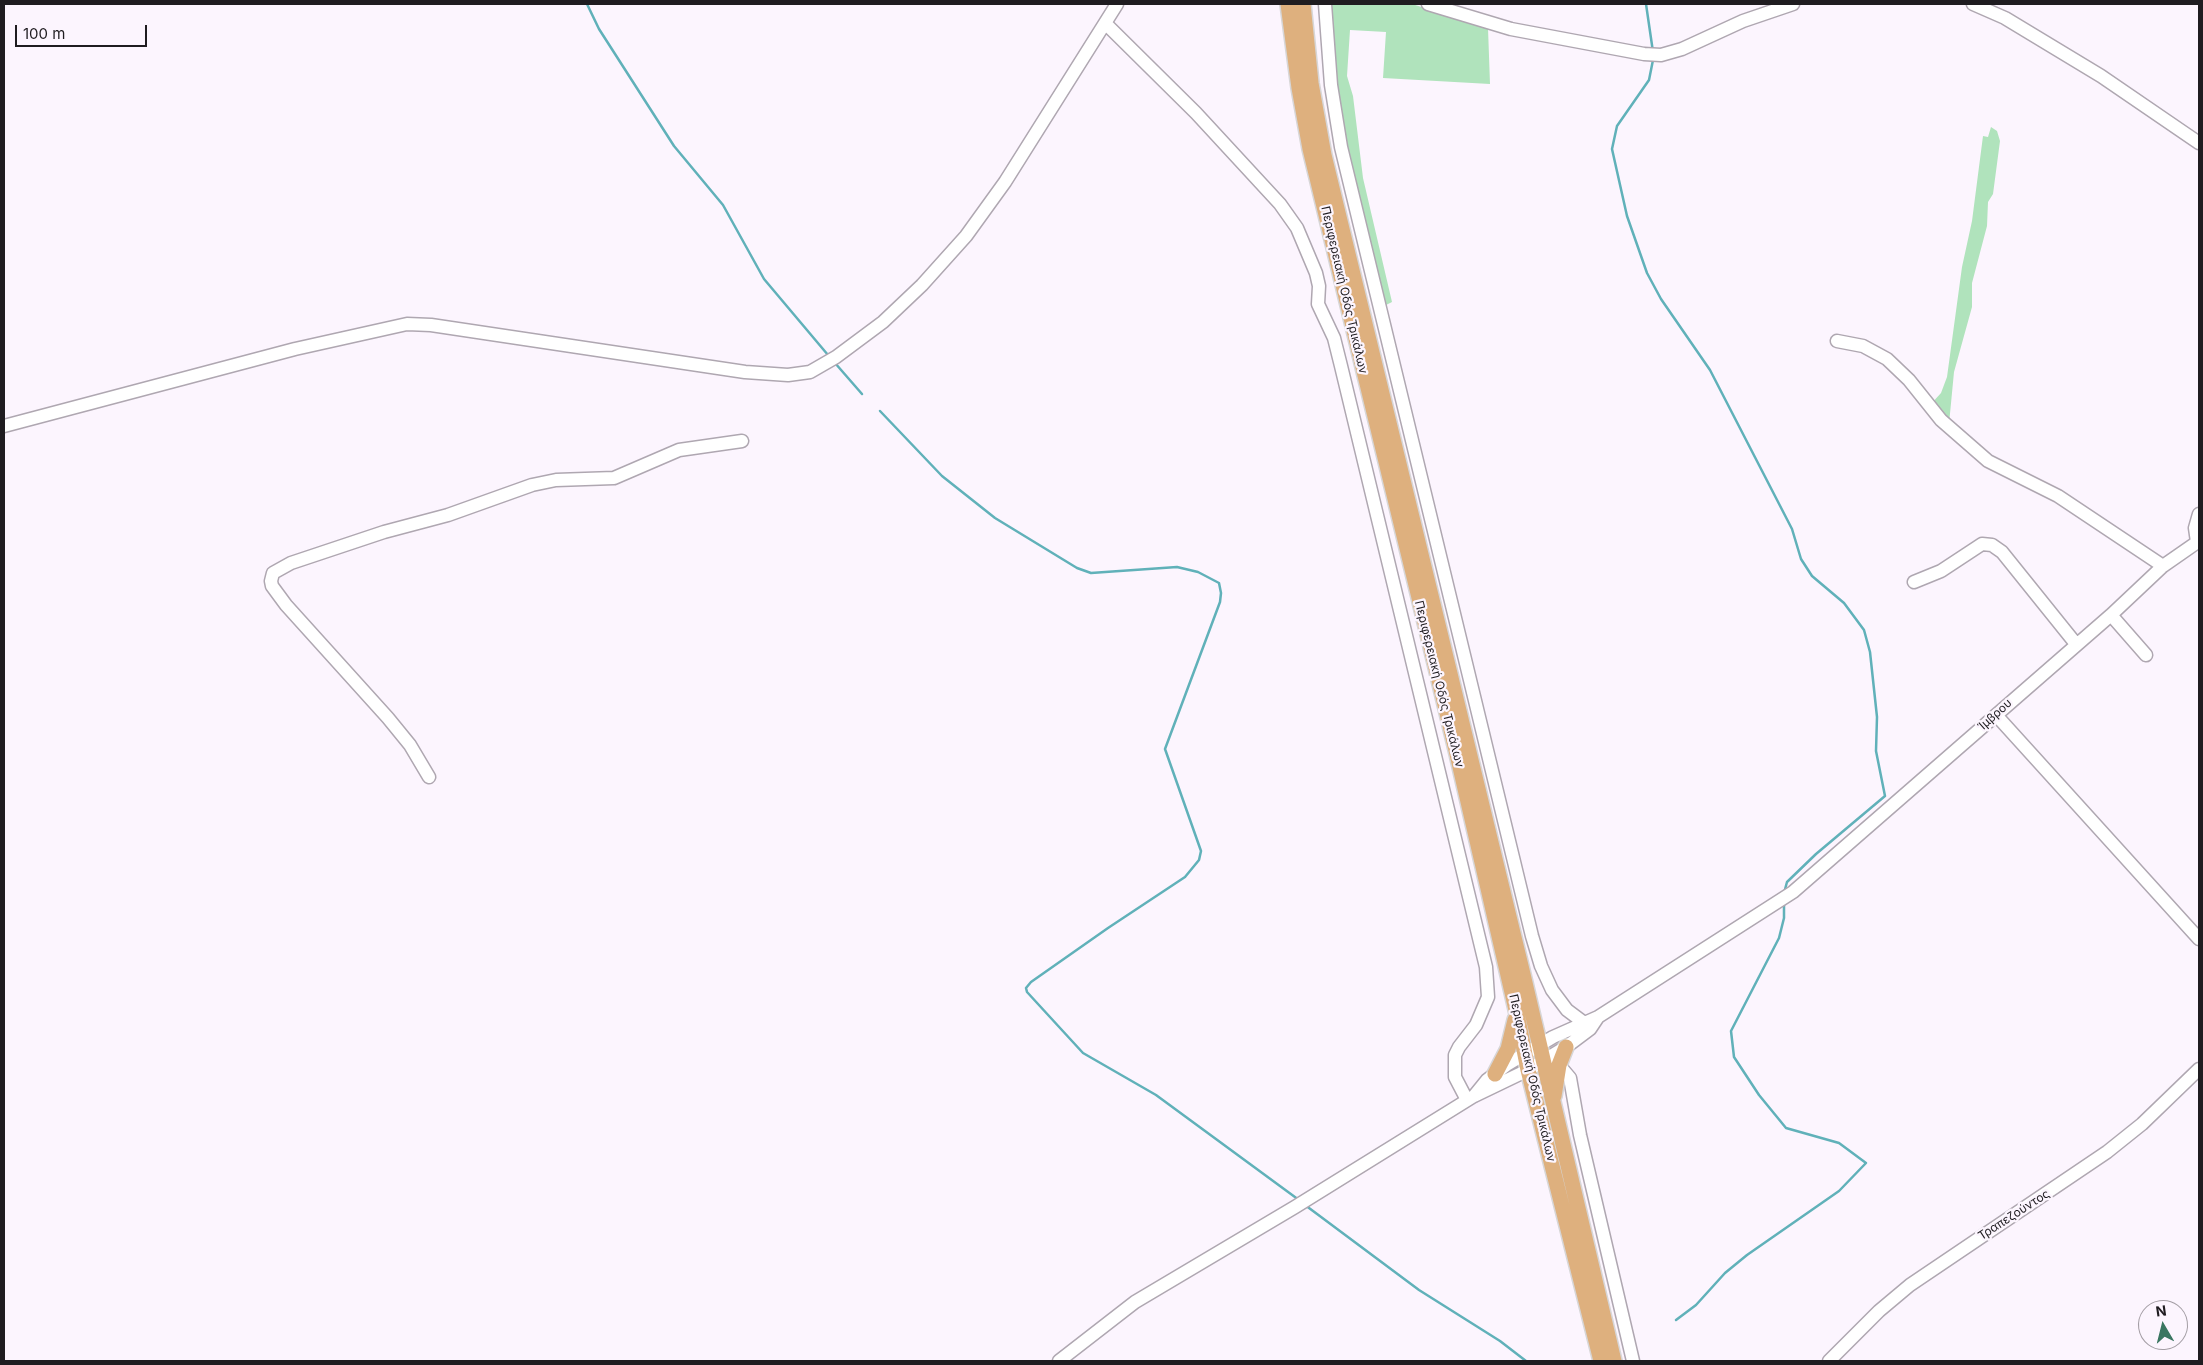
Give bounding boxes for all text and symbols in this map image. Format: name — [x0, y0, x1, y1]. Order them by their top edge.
scale bar — [18, 15, 150, 47]
text: 100 m — [23, 24, 65, 43]
street label: Περιφερειακή Οδός Τρικάλων — [1318, 205, 1370, 375]
street label: Περιφερειακή Οδός Τρικάλων — [1411, 599, 1467, 769]
street label: Ίμβρου — [1975, 696, 2015, 734]
street label: Περιφερειακή Οδός Τρικάλων — [1506, 993, 1558, 1163]
street label: Τραπεζούντος — [1976, 1187, 2052, 1243]
north arrow — [2138, 1300, 2188, 1350]
text: N — [2155, 1301, 2167, 1320]

